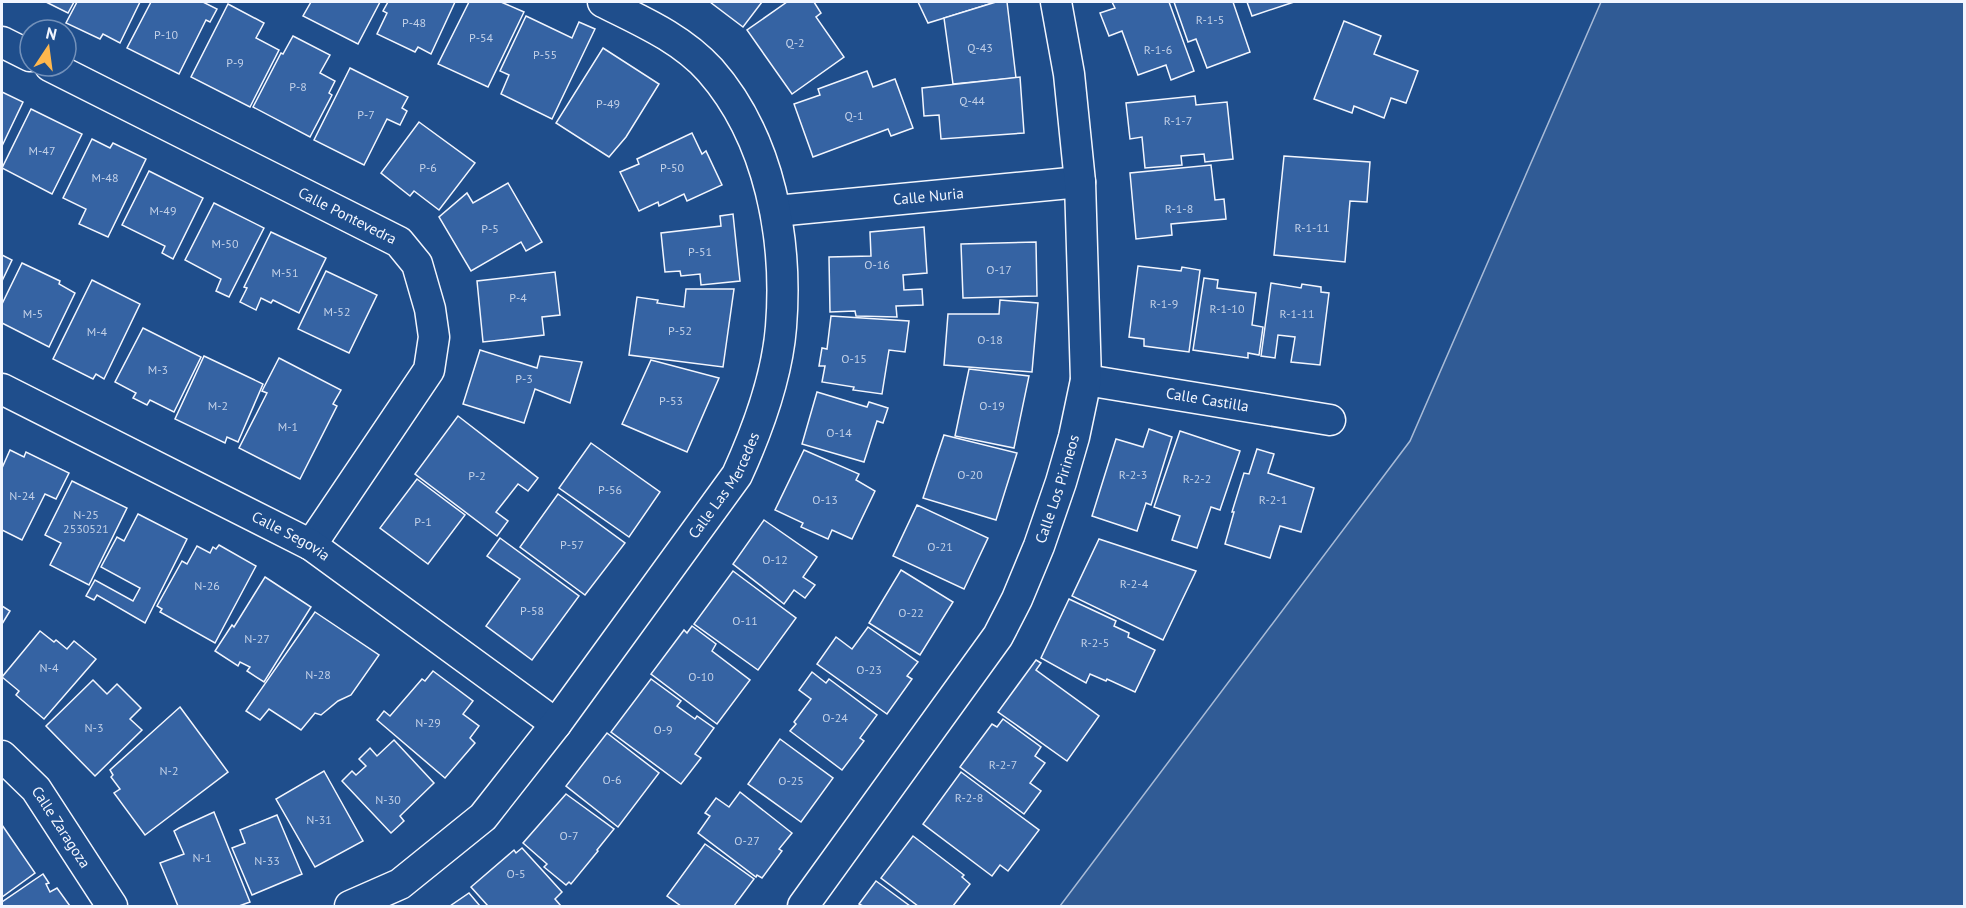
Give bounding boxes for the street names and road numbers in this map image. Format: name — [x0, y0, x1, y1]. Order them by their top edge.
street label: Calle Pontevedra — [295, 183, 400, 248]
street label: Calle Nuria — [892, 183, 964, 209]
street label: Calle Castilla — [1165, 383, 1250, 416]
street label: Calle Las Mercedes — [684, 429, 763, 542]
street label: Calle Los Pirineos — [1031, 432, 1083, 546]
street label: Calle Segovia — [249, 507, 334, 565]
street label: Calle Zaragoza — [28, 782, 95, 871]

